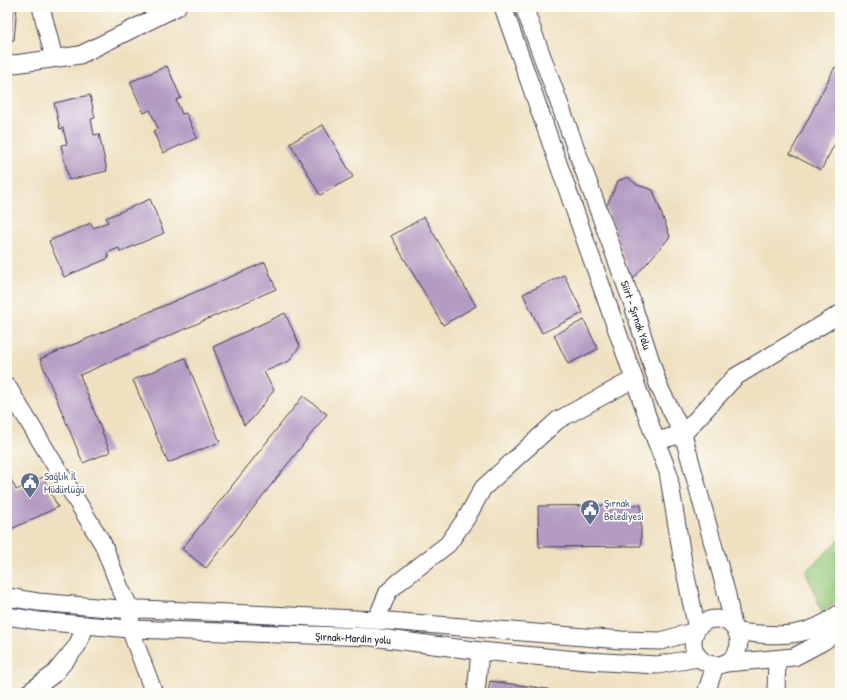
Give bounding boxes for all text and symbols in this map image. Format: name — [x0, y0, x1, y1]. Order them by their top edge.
street label: Siirt - Şırnak Yolu — [618, 279, 655, 352]
place label: Sağlık İl Müdürlüğü — [44, 469, 85, 496]
public building icon: Sağlık İl Müdürlüğü — [19, 471, 41, 499]
place label: Şırnak Belediyesi — [604, 496, 644, 523]
public building icon: Şırnak Belediyesi — [579, 498, 601, 526]
street label: Şırnak-Mardin yolu — [315, 629, 392, 647]

